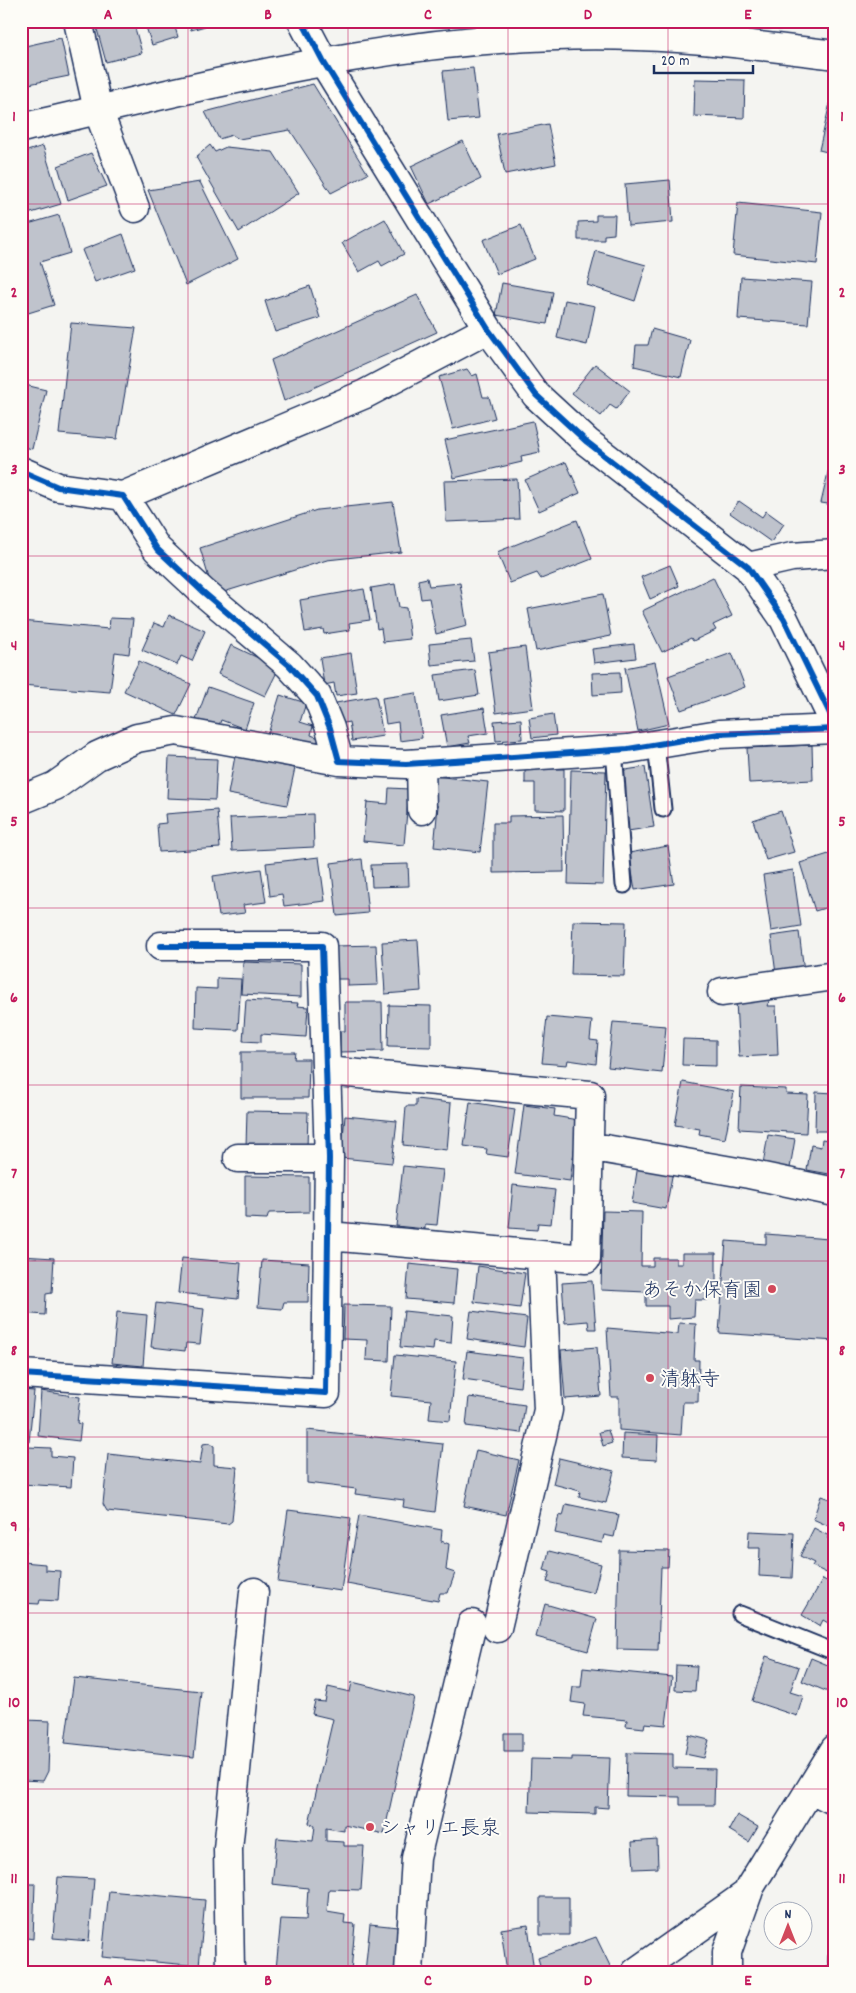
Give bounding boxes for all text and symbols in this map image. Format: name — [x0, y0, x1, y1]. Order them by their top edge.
text: A — [104, 4, 113, 27]
text: B — [264, 4, 272, 27]
text: C — [424, 4, 432, 27]
text: D — [584, 4, 593, 27]
text: E — [744, 4, 752, 27]
scale bar — [654, 42, 752, 74]
text: 20 m — [661, 51, 689, 73]
text: 1 — [12, 106, 16, 129]
text: 1 — [840, 106, 844, 129]
text: 2 — [11, 282, 18, 305]
text: 2 — [839, 282, 846, 305]
text: 3 — [10, 459, 18, 482]
text: 3 — [838, 459, 846, 482]
text: 4 — [11, 635, 17, 658]
text: 4 — [839, 635, 845, 658]
text: 5 — [10, 811, 18, 834]
text: 5 — [838, 811, 846, 834]
text: 6 — [10, 987, 18, 1010]
text: 6 — [838, 987, 846, 1010]
text: 7 — [11, 1163, 17, 1186]
text: 7 — [839, 1163, 845, 1186]
place label: あそか保育園 — [642, 1278, 762, 1306]
marker: あそか保育園 — [766, 1283, 778, 1295]
text: 8 — [11, 1340, 18, 1363]
text: 8 — [839, 1340, 846, 1363]
place label: 清躰寺 — [660, 1367, 720, 1395]
marker: 清躰寺 — [644, 1372, 656, 1384]
text: 9 — [10, 1516, 18, 1539]
text: 9 — [838, 1516, 846, 1539]
text: 10 — [8, 1692, 20, 1715]
text: 10 — [836, 1692, 848, 1715]
place label: シャリエ長泉 — [380, 1816, 500, 1844]
marker: シャリエ長泉 — [364, 1821, 376, 1833]
text: 11 — [10, 1868, 18, 1891]
text: 11 — [838, 1868, 846, 1891]
north arrow — [764, 1900, 814, 1950]
text: N — [785, 1905, 792, 1925]
text: A — [104, 1970, 113, 1993]
text: B — [264, 1970, 272, 1993]
text: C — [424, 1970, 432, 1993]
text: D — [584, 1970, 593, 1993]
text: E — [744, 1970, 752, 1993]

